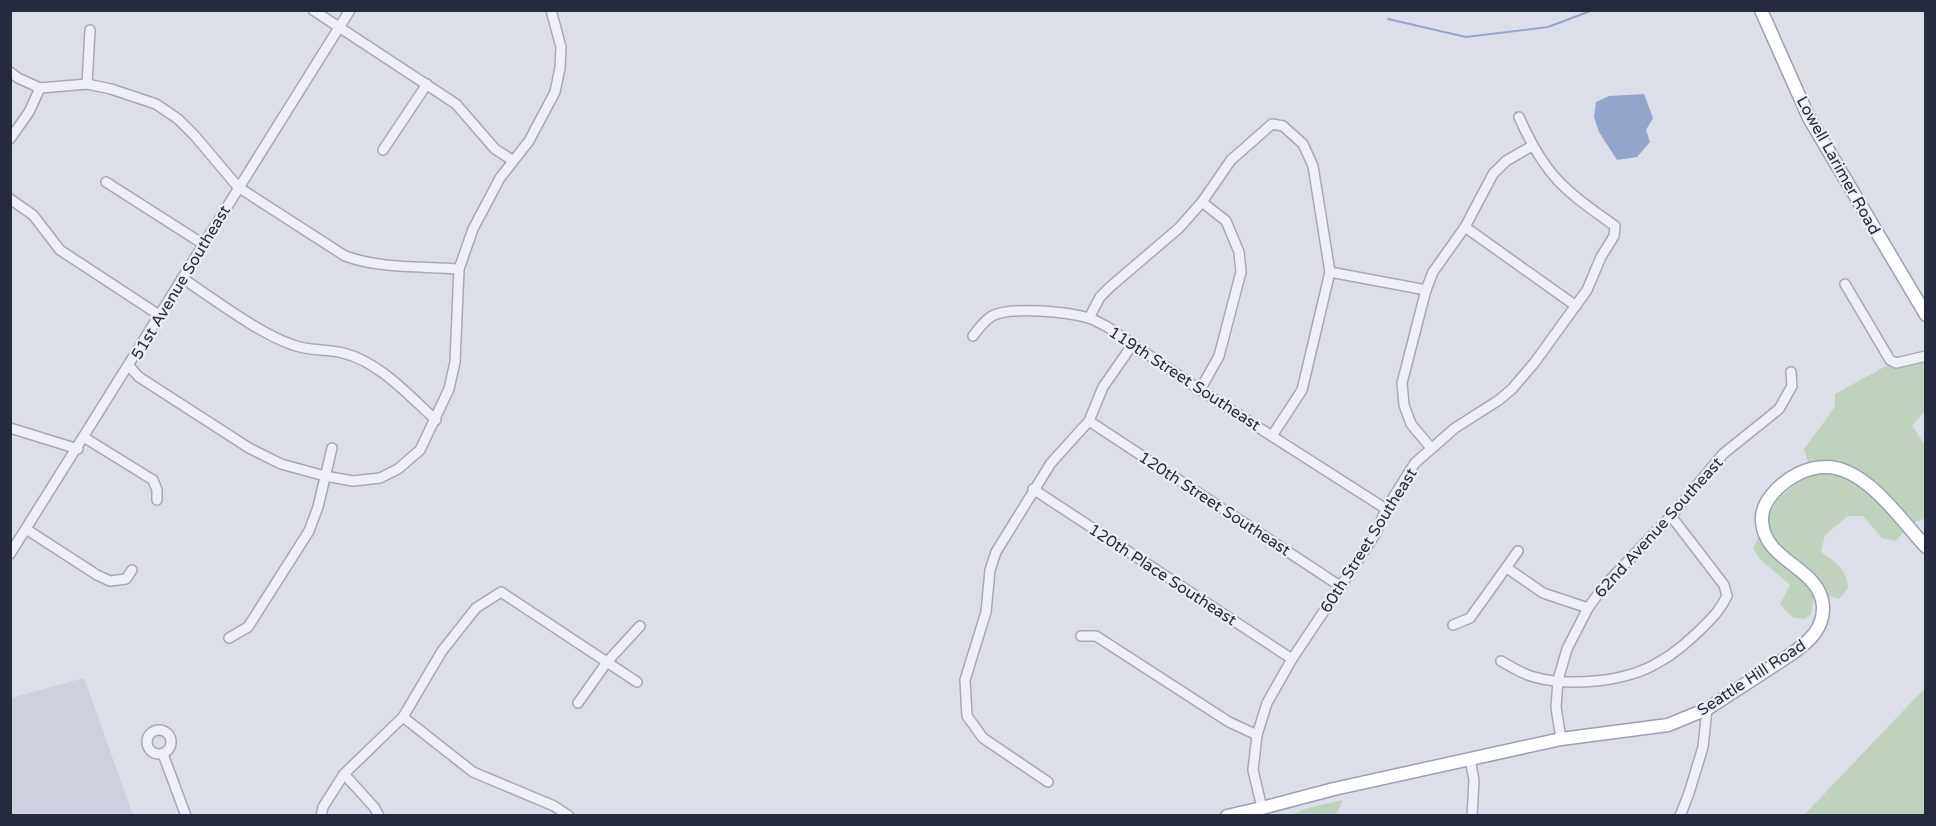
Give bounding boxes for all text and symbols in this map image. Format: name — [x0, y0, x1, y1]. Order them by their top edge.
street label: Lowell Larimer Road — [1792, 93, 1884, 238]
street label: 51st Avenue Southeast — [127, 202, 235, 363]
street label: 119th Street Southeast — [1105, 322, 1264, 435]
street label: 120th Street Southeast — [1135, 447, 1294, 560]
street label: 62nd Avenue Southeast — [1590, 453, 1727, 602]
street label: 60th Street Southeast — [1316, 464, 1422, 617]
street label: 120th Place Southeast — [1085, 519, 1240, 630]
street label: Seattle Hill Road — [1694, 635, 1810, 720]

